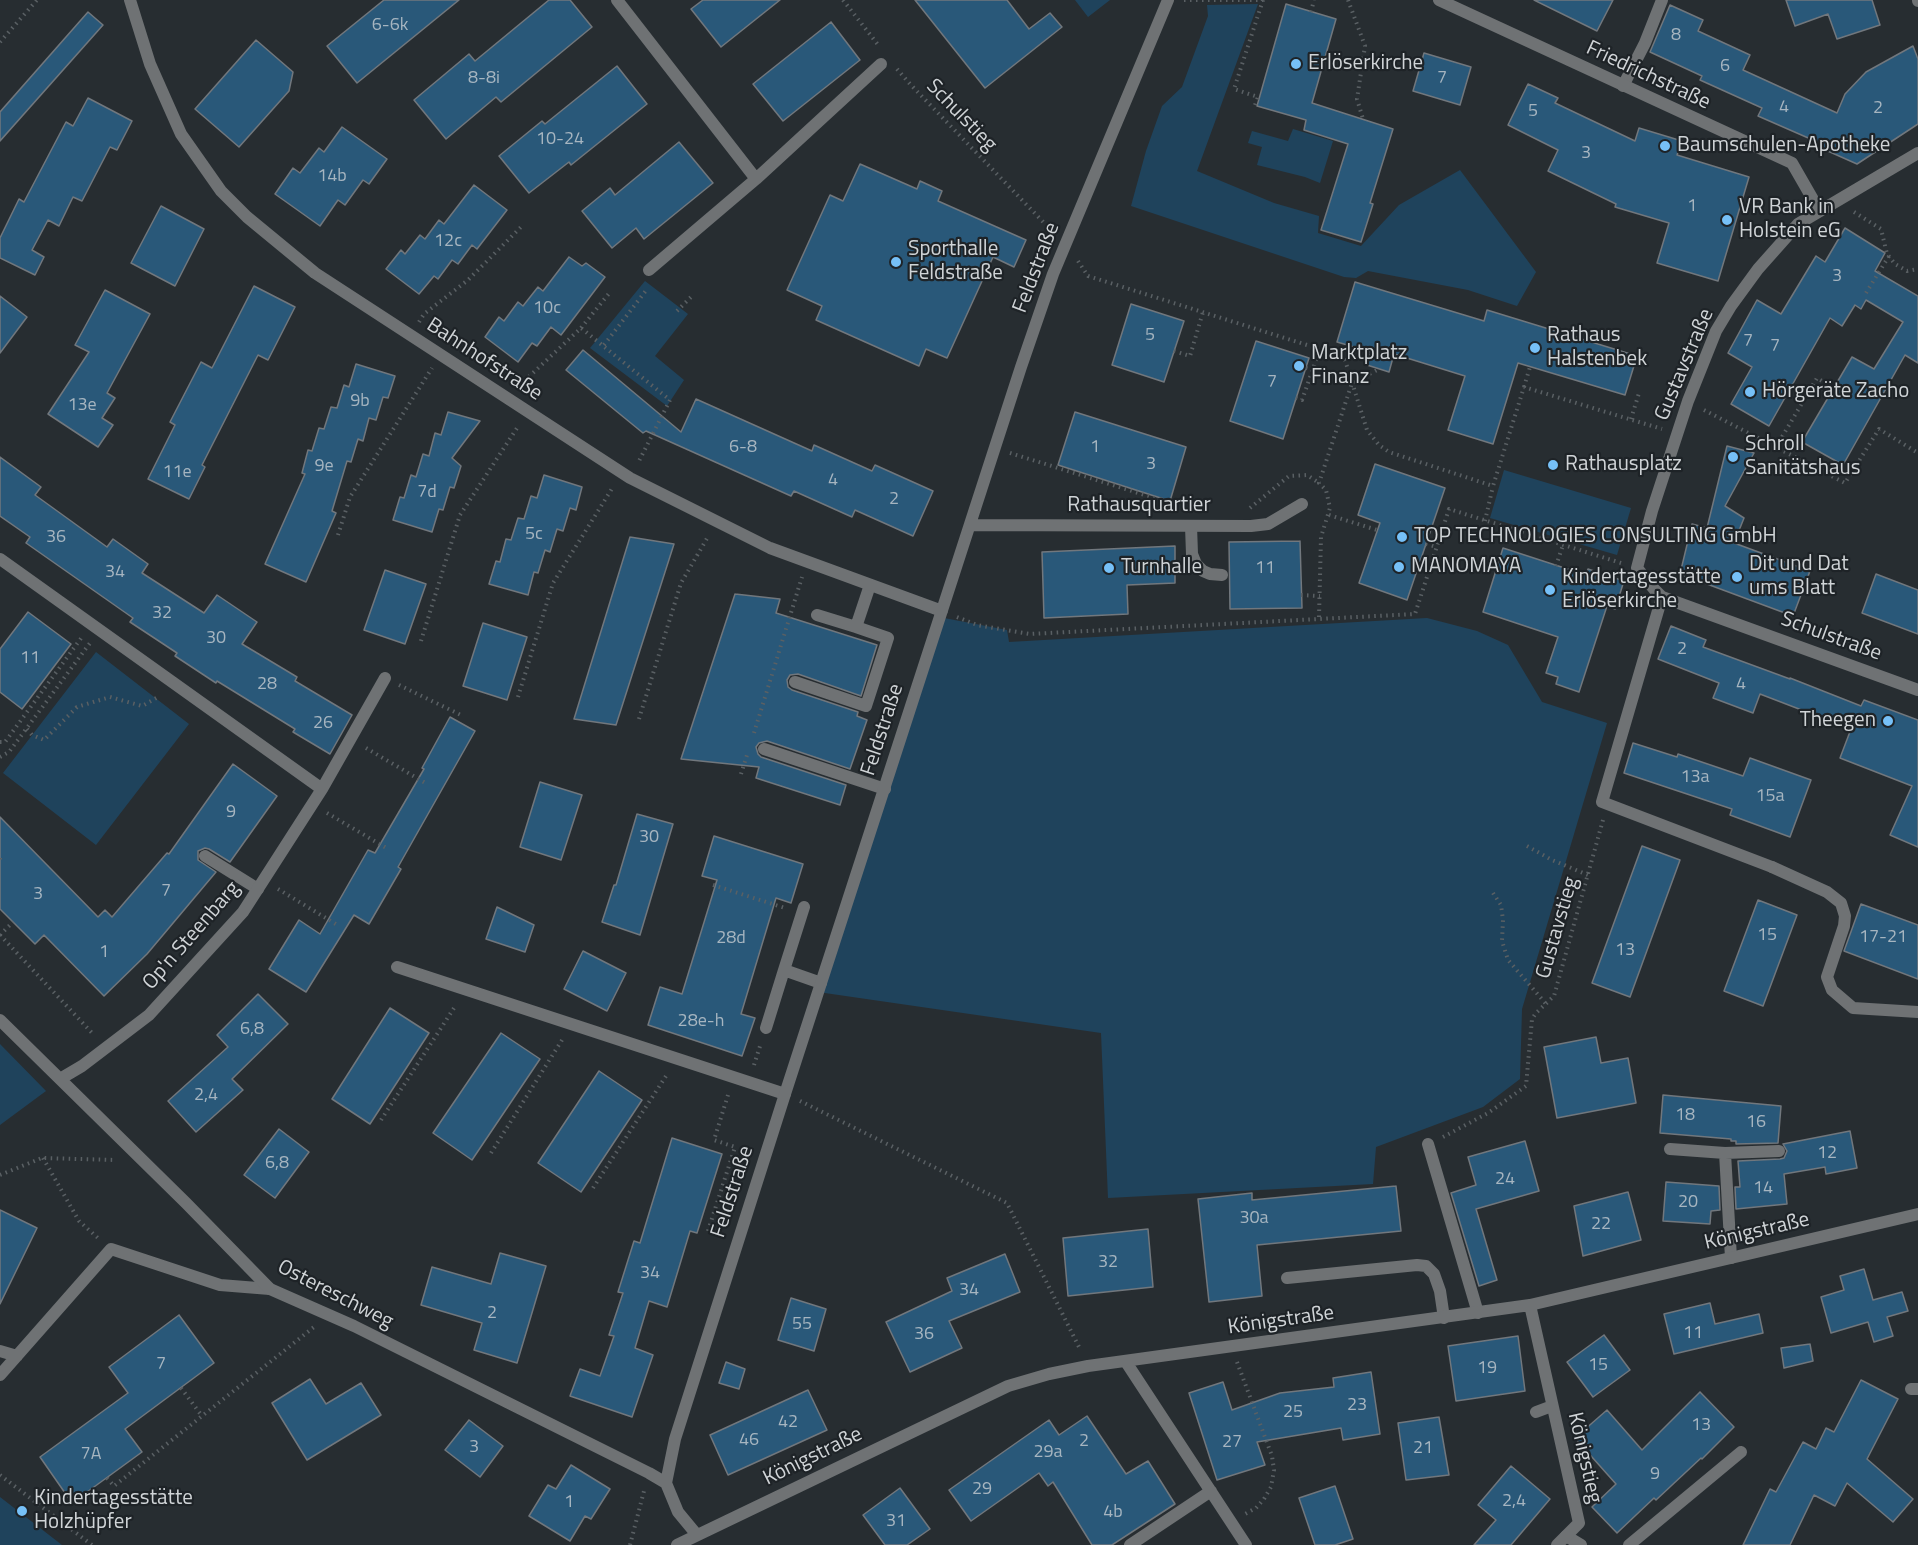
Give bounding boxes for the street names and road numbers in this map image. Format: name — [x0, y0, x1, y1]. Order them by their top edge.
street label: Friedrichstraße — [1582, 36, 1714, 116]
street label: Schulstieg — [920, 75, 1002, 157]
street label: Feldstraße — [1008, 219, 1066, 317]
street label: Gustavstraße — [1650, 305, 1720, 425]
street label: Bahnhofstraße — [421, 313, 547, 407]
street label: Rathausquartier — [1067, 493, 1211, 519]
street label: Schulstraße — [1777, 607, 1885, 667]
street label: Feldstraße — [856, 681, 910, 779]
street label: Gustavstieg — [1531, 874, 1585, 982]
street label: Op'n Steenbarg — [138, 877, 246, 995]
street label: Feldstraße — [706, 1143, 760, 1241]
street label: Königstraße — [1702, 1208, 1812, 1256]
street label: Ostereschweg — [273, 1255, 397, 1335]
street label: Königstraße — [1226, 1301, 1336, 1341]
street label: Königstieg — [1561, 1410, 1607, 1506]
street label: Königstraße — [759, 1422, 867, 1492]

